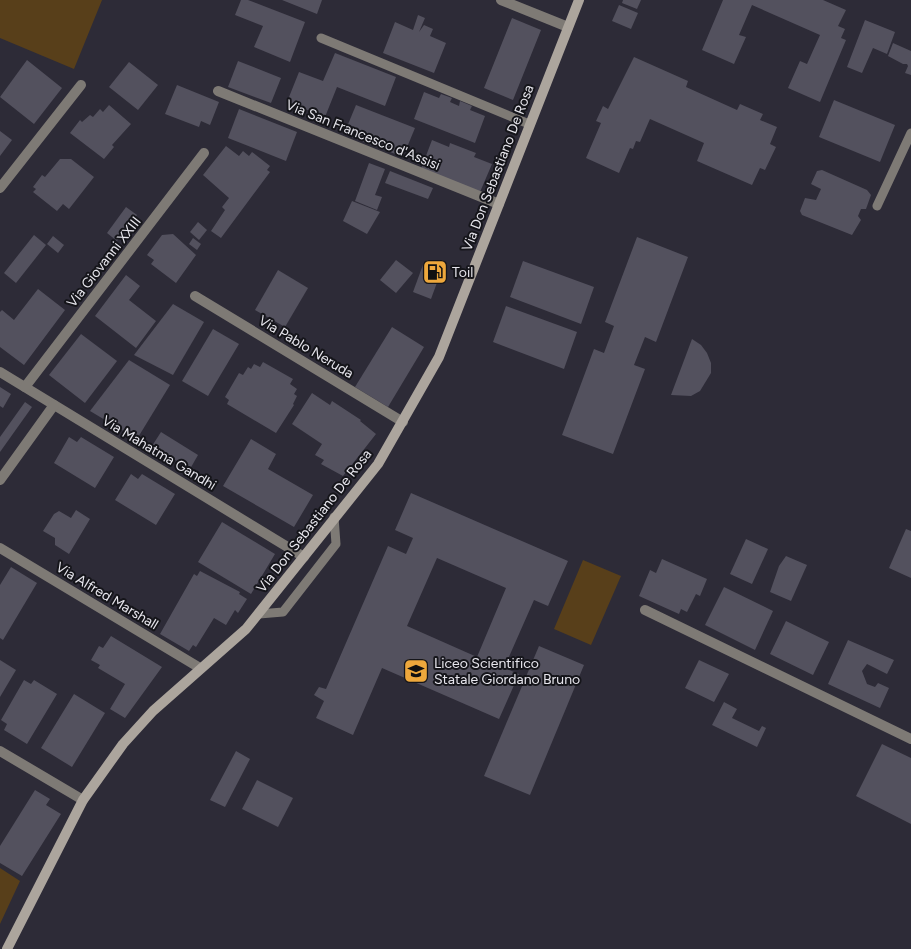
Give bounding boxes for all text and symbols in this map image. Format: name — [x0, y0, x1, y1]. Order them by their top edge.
street label: Via Don Sebastiano De Rosa — [458, 82, 538, 254]
street label: Via San Francesco d'Assisi — [283, 96, 443, 174]
street label: Via Giovanni XXIII — [63, 213, 145, 311]
fuel station icon: Toil — [422, 259, 448, 285]
place label: Toil — [452, 264, 473, 281]
street label: Via Pablo Neruda — [255, 312, 357, 382]
street label: Via Mahatma Gandhi — [99, 412, 219, 494]
street label: Via Don Sebastiano De Rosa — [253, 446, 375, 596]
street label: Via Alfred Marshall — [53, 559, 161, 633]
place label: Liceo Scientifico Statale Giordano Bruno — [434, 655, 580, 688]
school or university icon: Liceo Scientifico Statale Giordano Bruno — [403, 658, 429, 684]

